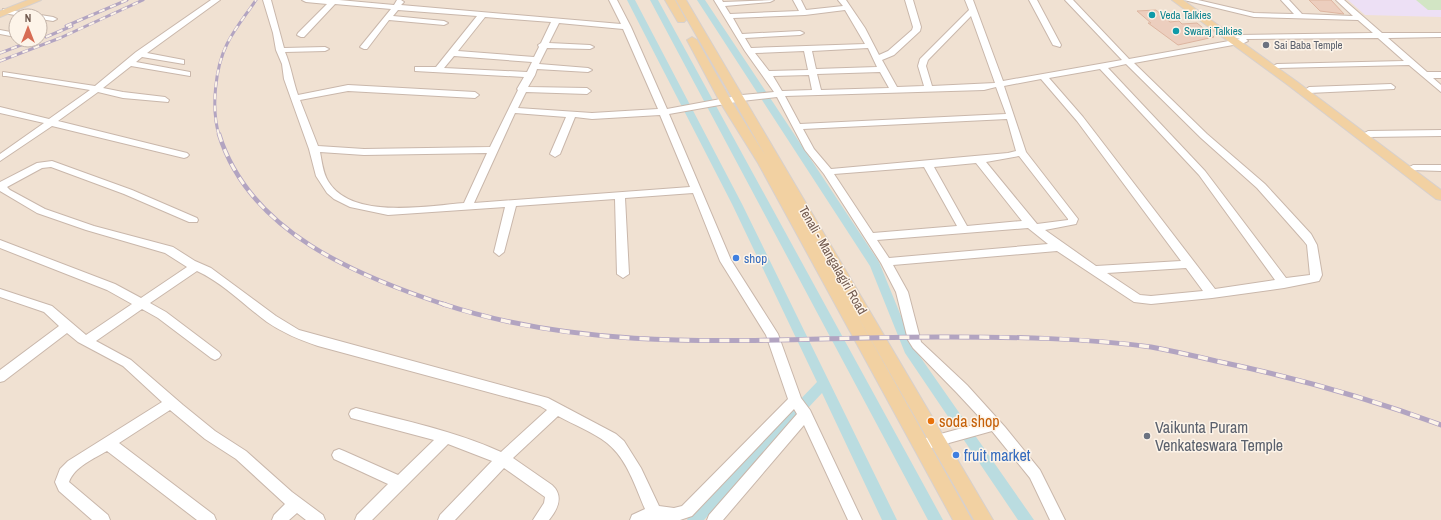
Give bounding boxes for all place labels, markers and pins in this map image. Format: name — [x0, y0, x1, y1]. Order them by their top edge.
place label: Veda Talkies — [1160, 8, 1212, 22]
marker: Veda Talkies — [1147, 10, 1157, 20]
place label: Swaraj Talkies — [1184, 24, 1243, 38]
marker: Swaraj Talkies — [1171, 26, 1181, 36]
place label: Sai Baba Temple — [1274, 38, 1343, 52]
marker: Sai Baba Temple — [1261, 40, 1271, 50]
place label: shop — [744, 250, 767, 267]
marker: shop — [731, 253, 741, 263]
place label: soda shop — [939, 410, 1000, 432]
marker: soda shop — [926, 416, 936, 426]
place label: Vaikunta Puram Venkateswara Temple — [1155, 416, 1283, 456]
marker: Vaikunta Puram Venkateswara Temple — [1142, 431, 1152, 441]
place label: fruit market — [964, 444, 1031, 466]
marker: fruit market — [951, 450, 961, 460]

